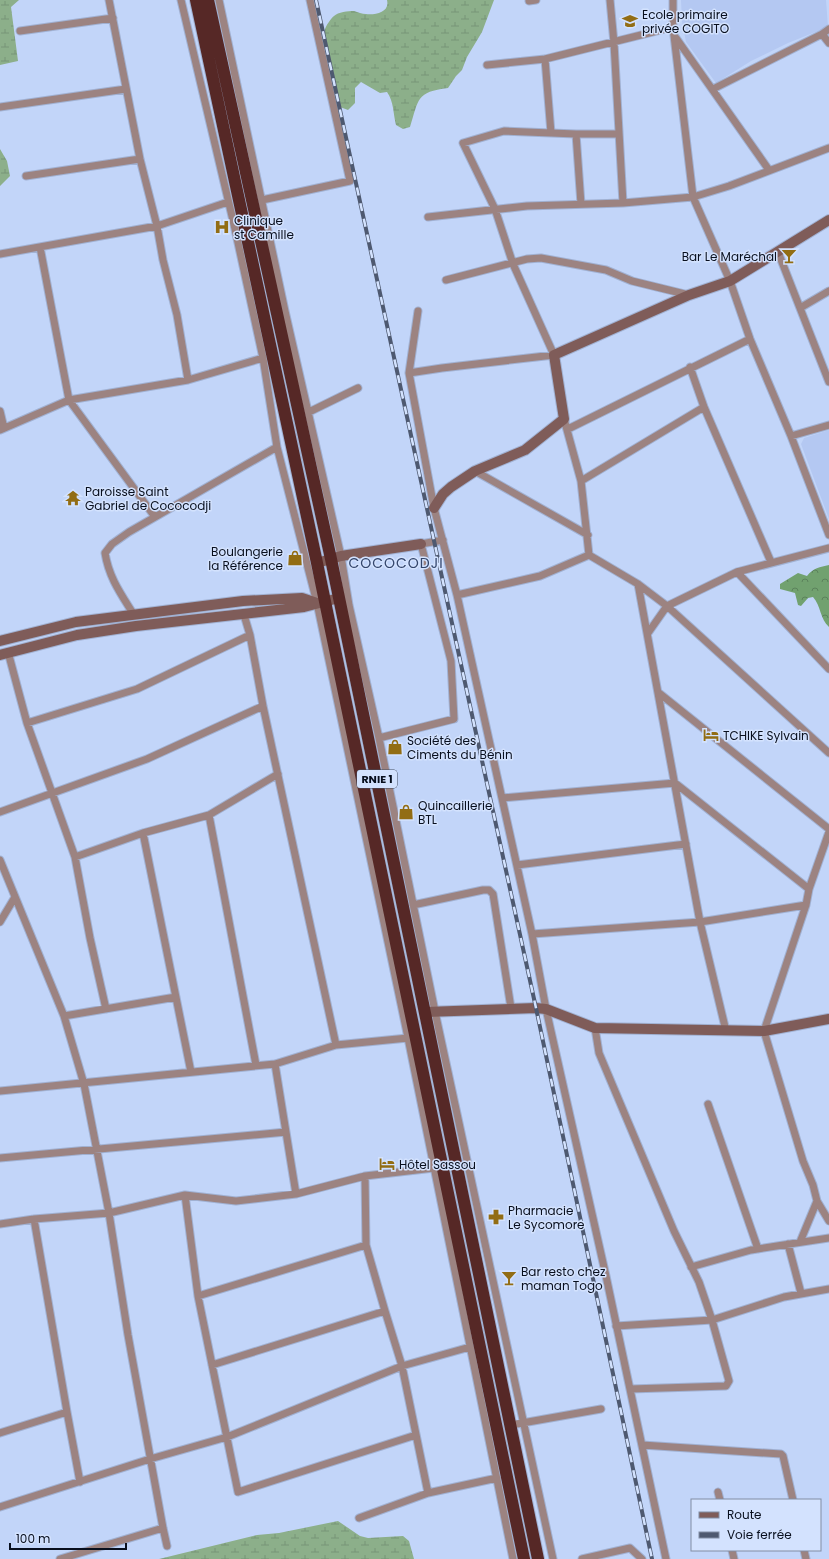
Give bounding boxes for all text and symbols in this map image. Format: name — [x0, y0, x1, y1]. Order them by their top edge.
place label: Ecole primaire privée COGITO — [642, 6, 729, 37]
school or university icon: Ecole primaire privée COGITO — [621, 12, 639, 30]
place label: Clinique st Camille — [234, 212, 294, 243]
hospital icon: Clinique st Camille — [213, 218, 231, 236]
bar icon: Bar Le Maréchal — [780, 247, 798, 265]
place label: Bar Le Maréchal — [682, 248, 777, 265]
place label: Paroisse Saint Gabriel de Cococodji — [85, 483, 211, 514]
temple icon: Paroisse Saint Gabriel de Cococodji — [64, 489, 82, 507]
place label: Boulangerie la Référence — [208, 543, 283, 574]
shop icon: Boulangerie la Référence — [286, 549, 304, 567]
district label: COCOCODJI — [348, 553, 444, 573]
hotel icon: TCHIKE Sylvain — [702, 726, 720, 744]
place label: TCHIKE Sylvain — [723, 727, 809, 744]
place label: Société des Ciments du Bénin — [407, 732, 513, 763]
shop icon: Société des Ciments du Bénin — [386, 738, 404, 756]
road number: RNIE 1 — [357, 770, 397, 788]
place label: Quincaillerie BTL — [418, 797, 492, 828]
shop icon: Quincaillerie BTL — [397, 803, 415, 821]
hotel icon: Hôtel Sassou — [378, 1155, 396, 1173]
place label: Hôtel Sassou — [399, 1156, 476, 1173]
place label: Pharmacie Le Sycomore — [508, 1202, 585, 1233]
pharmacy icon: Pharmacie Le Sycomore — [487, 1208, 505, 1226]
place label: Bar resto chez maman Togo — [521, 1263, 605, 1294]
bar icon: Bar resto chez maman Togo — [500, 1269, 518, 1287]
legend — [691, 1499, 821, 1551]
text: Route — [727, 1506, 761, 1523]
scale bar — [10, 1525, 126, 1551]
text: Voie ferrée — [727, 1526, 792, 1543]
text: 100 m — [16, 1530, 50, 1547]

